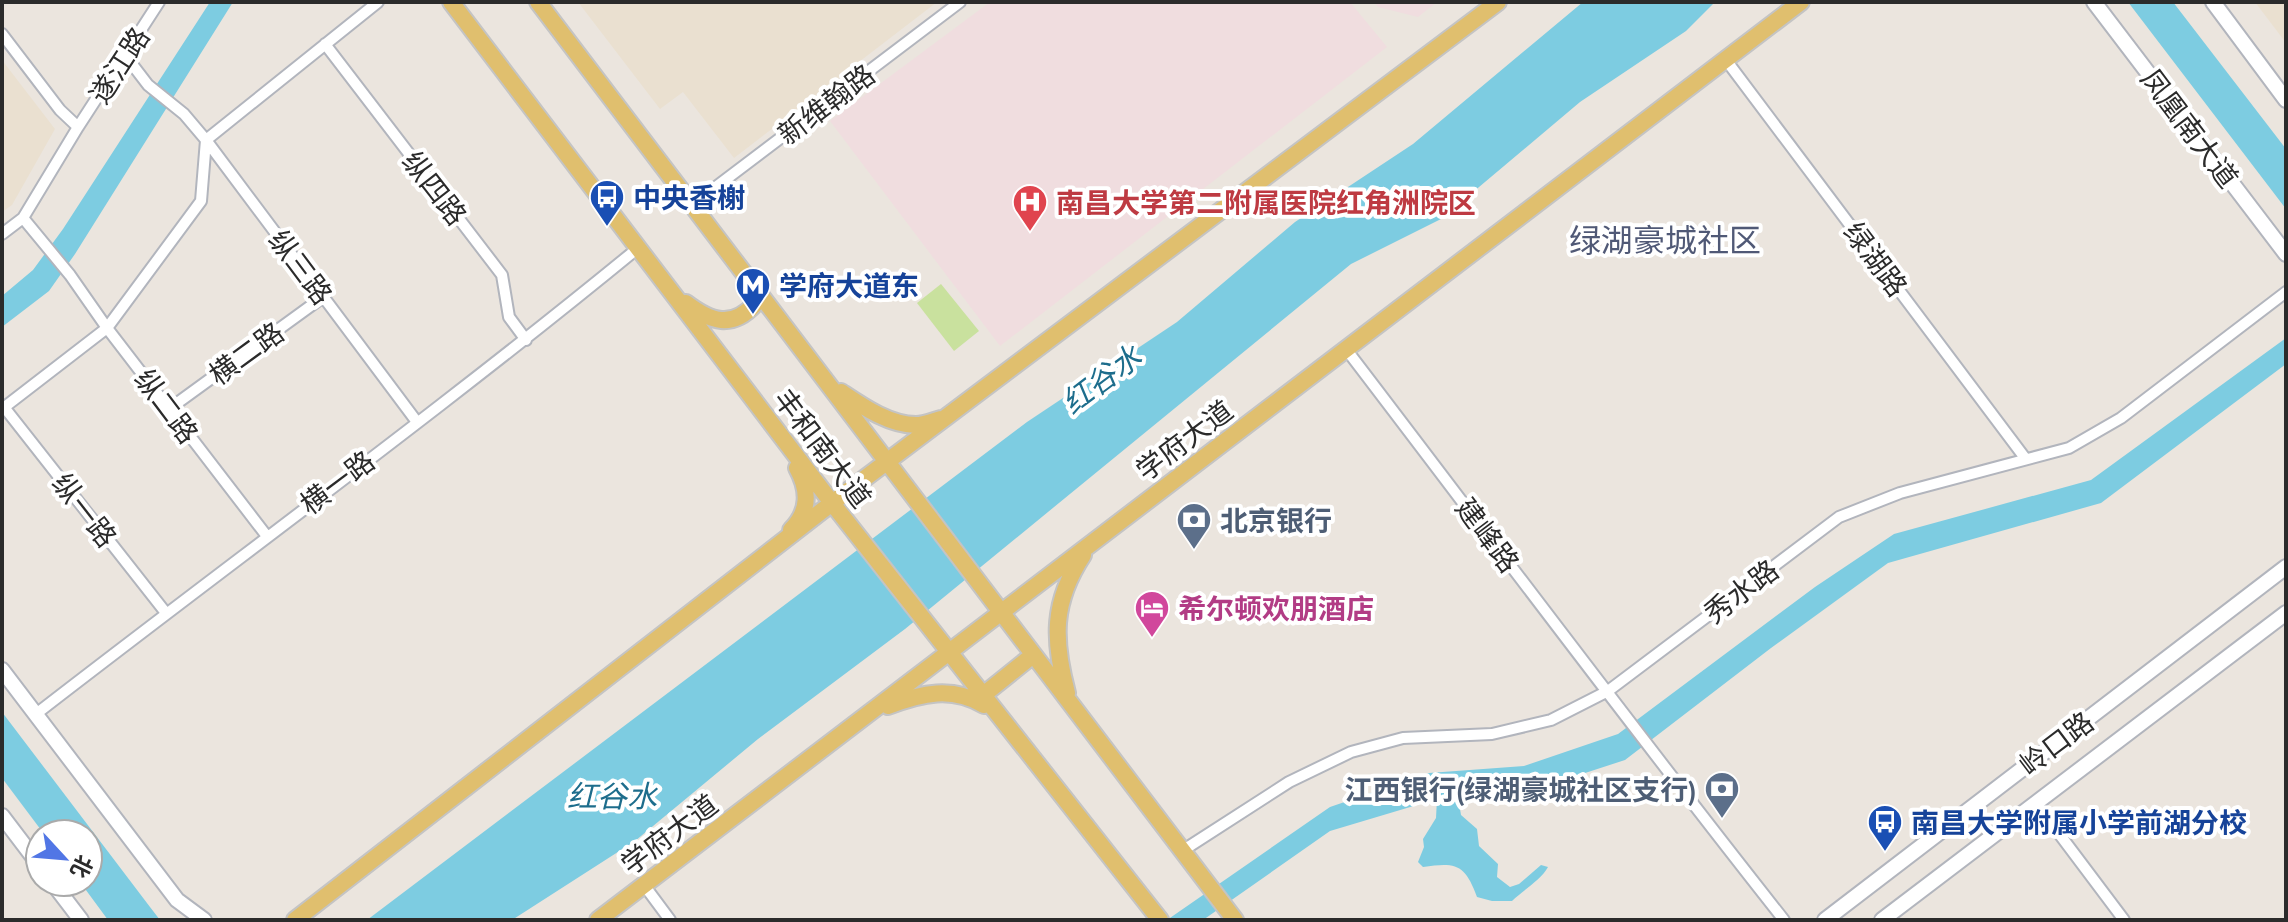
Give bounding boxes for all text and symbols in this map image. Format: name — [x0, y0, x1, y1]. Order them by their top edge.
street label: 遂江路 — [81, 20, 157, 110]
street label: 新维翰路 — [770, 56, 882, 152]
street label: 凤凰南大道 — [2133, 61, 2247, 195]
street label: 纵四路 — [395, 144, 475, 232]
bus stop icon: 中央香榭 — [588, 178, 626, 228]
place label: 中央香榭 — [633, 179, 745, 216]
hospital icon: 南昌大学第二附属医院红角洲院区 — [1011, 183, 1049, 233]
place label: 南昌大学第二附属医院红角洲院区 — [1056, 184, 1476, 221]
street label: 绿湖路 — [1836, 214, 1916, 304]
district label: 绿湖豪城社区 — [1569, 219, 1761, 261]
street label: 纵三路 — [261, 222, 341, 312]
metro station icon: 学府大道东 — [734, 266, 772, 316]
place label: 学府大道东 — [779, 267, 919, 304]
street label: 横二路 — [201, 313, 291, 393]
water label: 红谷水 — [1053, 335, 1150, 422]
street label: 纵二路 — [127, 361, 207, 451]
street label: 丰和南大道 — [766, 381, 880, 515]
street label: 学府大道 — [1128, 392, 1240, 488]
street label: 横一路 — [292, 442, 382, 522]
street label: 纵一路 — [45, 466, 125, 554]
street label: 建峰路 — [1448, 490, 1528, 580]
bank icon: 北京银行 — [1175, 501, 1213, 551]
place label: 北京银行 — [1220, 502, 1332, 539]
street label: 秀水路 — [1696, 551, 1786, 631]
hotel icon: 希尔顿欢朋酒店 — [1133, 589, 1171, 639]
place label: 希尔顿欢朋酒店 — [1178, 590, 1374, 627]
street label: 岭口路 — [2011, 703, 2101, 783]
bank icon: 江西银行(绿湖豪城社区支行) — [1703, 770, 1741, 820]
place label: 江西银行(绿湖豪城社区支行) — [1344, 771, 1696, 808]
water label: 红谷水 — [567, 776, 659, 815]
street label: 学府大道 — [613, 786, 725, 882]
bus stop icon: 南昌大学附属小学前湖分校 — [1866, 803, 1904, 853]
place label: 南昌大学附属小学前湖分校 — [1911, 804, 2247, 841]
north arrow — [24, 818, 104, 898]
text: 北 — [65, 851, 99, 883]

